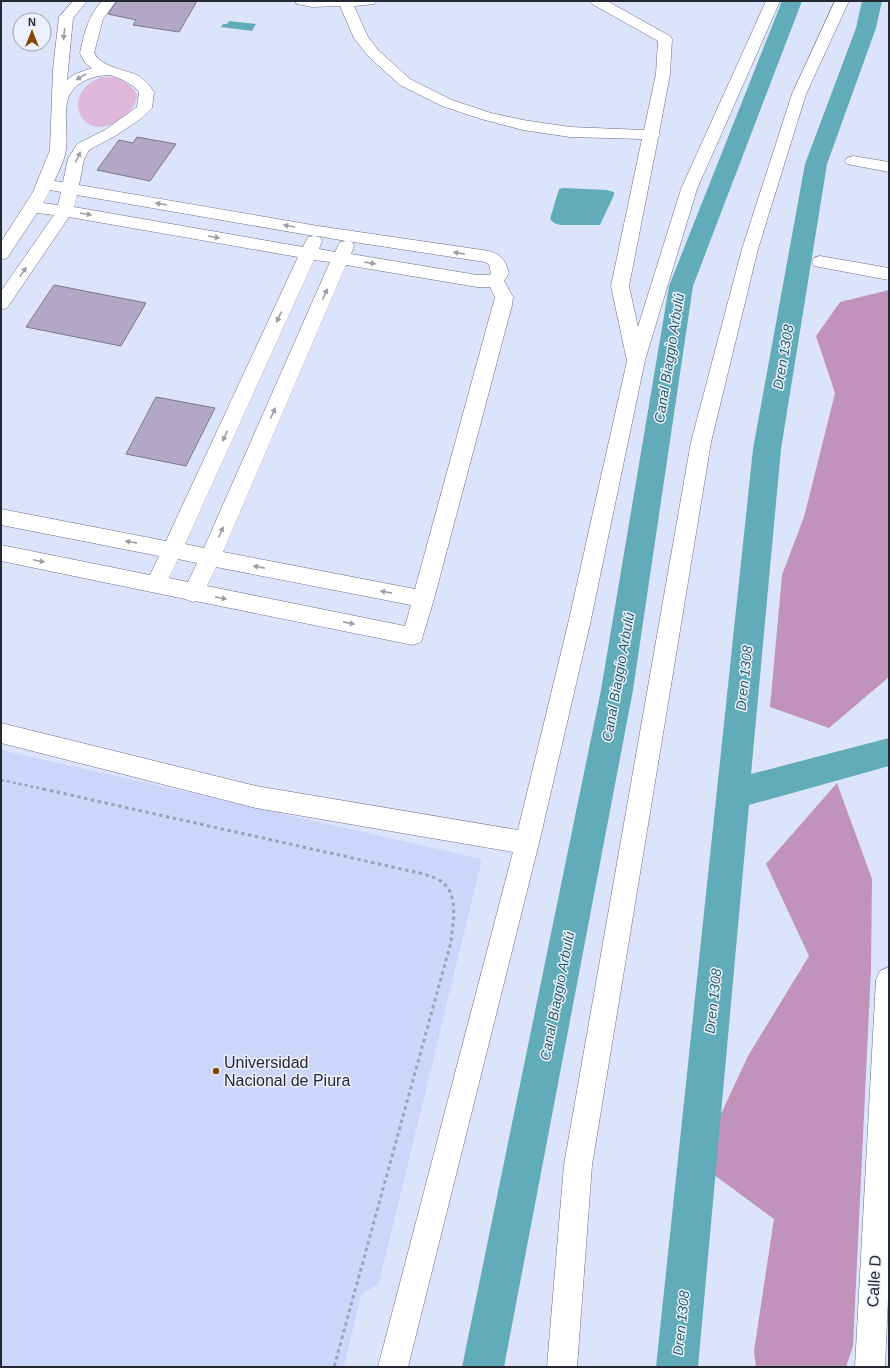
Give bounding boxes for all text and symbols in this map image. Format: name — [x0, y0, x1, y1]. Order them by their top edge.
north arrow — [12, 12, 52, 52]
text: N — [28, 16, 36, 28]
one-way arrow — [60, 28, 67, 40]
one-way arrow — [75, 73, 87, 80]
one-way arrow — [75, 151, 81, 162]
one-way arrow — [155, 201, 167, 207]
one-way arrow — [80, 211, 92, 217]
one-way arrow — [283, 223, 295, 229]
one-way arrow — [208, 234, 220, 240]
one-way arrow — [453, 250, 465, 256]
one-way arrow — [364, 260, 376, 266]
one-way arrow — [19, 266, 27, 277]
one-way arrow — [322, 288, 328, 299]
water label: Canal Biaggio Arbulú — [651, 292, 687, 424]
one-way arrow — [276, 312, 282, 323]
water label: Dren 1308 — [769, 323, 797, 391]
one-way arrow — [270, 407, 276, 418]
one-way arrow — [222, 430, 228, 441]
one-way arrow — [218, 526, 224, 537]
one-way arrow — [125, 539, 137, 545]
one-way arrow — [33, 558, 45, 564]
one-way arrow — [252, 564, 265, 570]
one-way arrow — [380, 588, 392, 594]
one-way arrow — [215, 596, 228, 602]
water label: Canal Biaggio Arbulú — [599, 611, 637, 743]
one-way arrow — [343, 621, 355, 627]
water label: Dren 1308 — [733, 644, 755, 711]
water label: Canal Biaggio Arbulú — [537, 930, 577, 1062]
water label: Dren 1308 — [702, 967, 724, 1034]
place label: Universidad Nacional de Piura — [224, 1054, 350, 1089]
marker: Universidad Nacional de Piura — [211, 1066, 221, 1076]
street label: Calle D — [864, 1254, 884, 1308]
water label: Dren 1308 — [670, 1289, 692, 1356]

